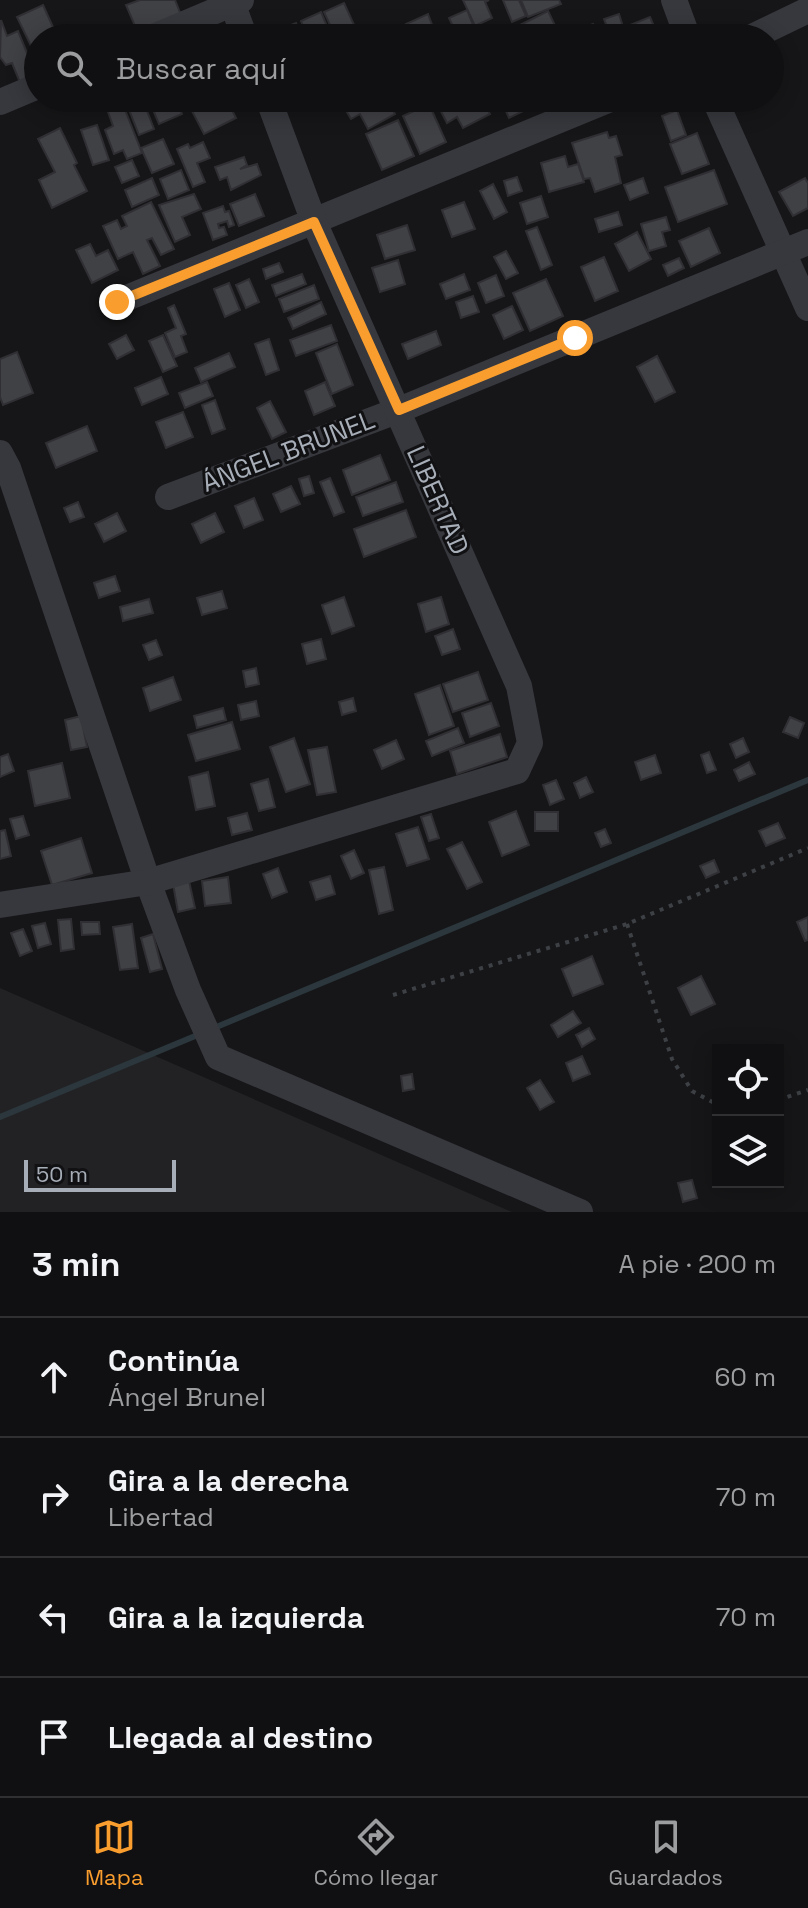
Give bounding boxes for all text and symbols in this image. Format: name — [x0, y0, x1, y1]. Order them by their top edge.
search box — [24, 24, 784, 112]
icon: search — [52, 46, 96, 90]
text: Buscar aquí — [116, 49, 286, 88]
route end — [99, 284, 135, 320]
route start — [557, 320, 593, 356]
street label: ÁNGEL BRUNEL — [197, 402, 379, 500]
street label: LIBERTAD — [399, 440, 477, 560]
map controls — [712, 1044, 784, 1188]
button: locate — [712, 1044, 784, 1116]
button: layers — [712, 1116, 784, 1188]
scale bar — [24, 1156, 176, 1192]
text: 50 m — [36, 1160, 88, 1188]
text: 3 min — [32, 1243, 120, 1286]
text: A pie · 200 m — [619, 1247, 776, 1281]
text: Continúa — [108, 1341, 239, 1380]
icon: ahead — [32, 1355, 76, 1399]
text: 60 m — [714, 1360, 776, 1394]
text: Ángel Brunel — [108, 1380, 266, 1414]
text: Gira a la derecha — [108, 1461, 349, 1500]
icon: right — [32, 1475, 76, 1519]
text: 70 m — [716, 1480, 776, 1514]
text: Libertad — [108, 1500, 214, 1534]
icon: left — [32, 1595, 76, 1639]
text: Gira a la izquierda — [108, 1598, 364, 1637]
text: 70 m — [716, 1600, 776, 1634]
icon: arrive — [32, 1715, 76, 1759]
text: Llegada al destino — [108, 1718, 373, 1757]
tab: Mapa — [85, 1815, 144, 1891]
tab: Cómo llegar — [314, 1815, 438, 1891]
tab: Guardados — [609, 1815, 723, 1891]

